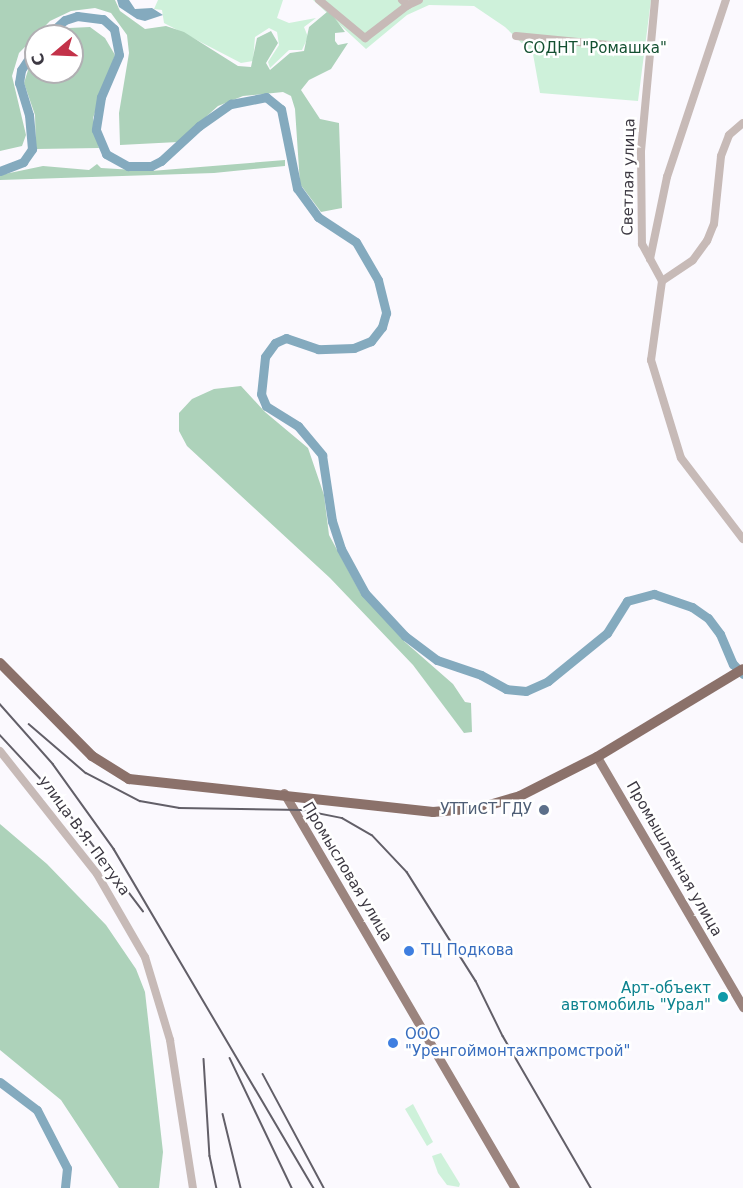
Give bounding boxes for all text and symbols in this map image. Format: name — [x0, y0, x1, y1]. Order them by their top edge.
north arrow — [24, 24, 84, 84]
park label: СОДНТ "Ромашка" — [523, 40, 667, 58]
text: С — [28, 51, 49, 68]
street label: Светлая улица — [619, 118, 639, 236]
street label: улица В.Я. Петуха — [35, 773, 133, 899]
street label: Промышленная улица — [622, 778, 726, 940]
street label: Промысловая улица — [298, 799, 396, 945]
place label: УТТиСТ ГДУ — [440, 801, 532, 819]
marker: УТТиСТ ГДУ — [537, 803, 551, 817]
place label: ТЦ Подкова — [421, 942, 514, 960]
marker: ТЦ Подкова — [402, 944, 416, 958]
place label: Арт-объект автомобиль "Урал" — [561, 979, 711, 1014]
marker: Арт-объект автомобиль "Урал" — [716, 990, 730, 1004]
place label: ООО "Уренгоймонтажпромстрой" — [405, 1025, 630, 1060]
marker: ООО "Уренгоймонтажпромстрой" — [386, 1036, 400, 1050]

